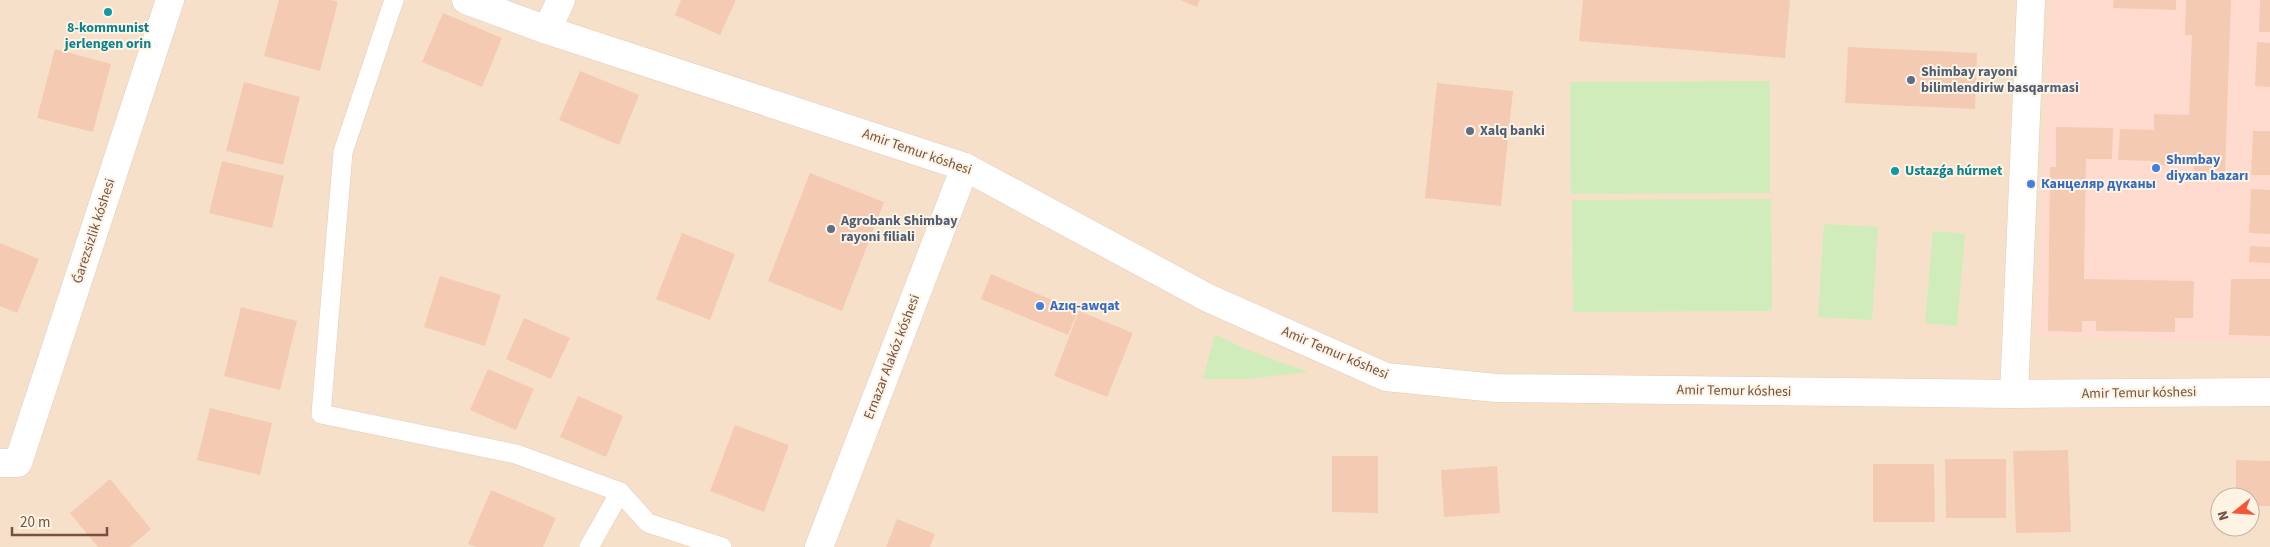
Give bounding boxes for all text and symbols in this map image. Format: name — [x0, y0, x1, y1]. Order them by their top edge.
marker: 8-kommunist jerlengen orin — [102, 6, 114, 18]
place label: 8-kommunist jerlengen orin — [64, 18, 151, 54]
place label: Shimbay rayoni bilimlendiriw basqarmasi — [1921, 62, 2079, 98]
marker: Shimbay rayoni bilimlendiriw basqarmasi — [1905, 74, 1917, 86]
place label: Xalq banki — [1480, 121, 1545, 141]
street label: Amir Temur kóshesi — [860, 124, 974, 180]
marker: Xalq banki — [1464, 125, 1476, 137]
place label: Shımbay diyxan bazarı — [2166, 150, 2249, 186]
place label: Ustazǵa húrmet — [1905, 161, 2003, 181]
marker: Shımbay diyxan bazarı — [2150, 162, 2162, 174]
marker: Ustazǵa húrmet — [1889, 165, 1901, 177]
place label: Канцеляр дүканы — [2041, 174, 2156, 194]
street label: Ǵarezsizlik kóshesi — [68, 176, 120, 286]
marker: Канцеляр дүканы — [2025, 178, 2037, 190]
place label: Agrobank Shimbay rayoni filiali — [840, 211, 958, 247]
marker: Agrobank Shimbay rayoni filiali — [825, 223, 837, 235]
street label: Ernazar Alakóz kóshesi — [859, 292, 925, 422]
place label: Azıq-awqat — [1049, 296, 1120, 316]
marker: Azıq-awqat — [1034, 300, 1046, 312]
street label: Amir Temur kóshesi — [1278, 321, 1392, 385]
street label: Amir Temur kóshesi — [1676, 380, 1792, 402]
street label: Amir Temur kóshesi — [2081, 382, 2197, 404]
north arrow — [2210, 487, 2260, 537]
scale bar — [12, 504, 108, 536]
text: N — [2213, 508, 2234, 523]
text: 20 m — [20, 512, 50, 533]

